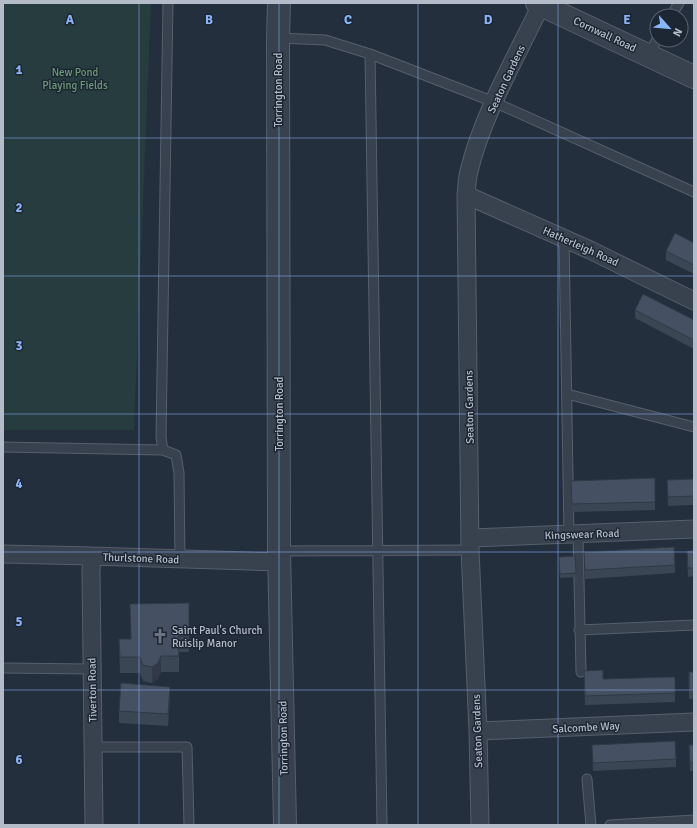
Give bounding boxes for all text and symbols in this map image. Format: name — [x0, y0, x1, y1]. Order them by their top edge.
north arrow — [649, 8, 689, 48]
text: A — [66, 12, 75, 28]
text: B — [205, 12, 213, 28]
text: C — [344, 12, 352, 28]
text: D — [484, 12, 493, 28]
text: E — [623, 12, 631, 28]
street label: Cornwall Road — [571, 14, 638, 55]
text: N — [670, 26, 685, 39]
street label: Seaton Gardens — [485, 43, 528, 115]
street label: Torrington Road — [272, 52, 285, 127]
text: 1 — [15, 62, 23, 78]
park label: New Pond Playing Fields — [42, 66, 108, 92]
text: 2 — [15, 200, 23, 216]
street label: Hatherleigh Road — [541, 224, 621, 269]
text: 3 — [15, 338, 23, 354]
street label: Seaton Gardens — [462, 370, 477, 444]
street label: Torrington Road — [273, 376, 286, 451]
text: 4 — [15, 476, 23, 492]
street label: Kingswear Road — [544, 527, 620, 542]
street label: Thurlstone Road — [103, 551, 180, 566]
text: 5 — [15, 614, 23, 630]
place label: Saint Paul's Church Ruislip Manor — [172, 624, 263, 650]
church icon: Saint Paul's Church Ruislip Manor — [151, 627, 169, 645]
street label: Tiverton Road — [85, 658, 100, 722]
street label: Seaton Gardens — [470, 694, 485, 768]
street label: Torrington Road — [276, 700, 291, 775]
street label: Salcombe Way — [552, 719, 621, 736]
text: 6 — [15, 752, 23, 768]

